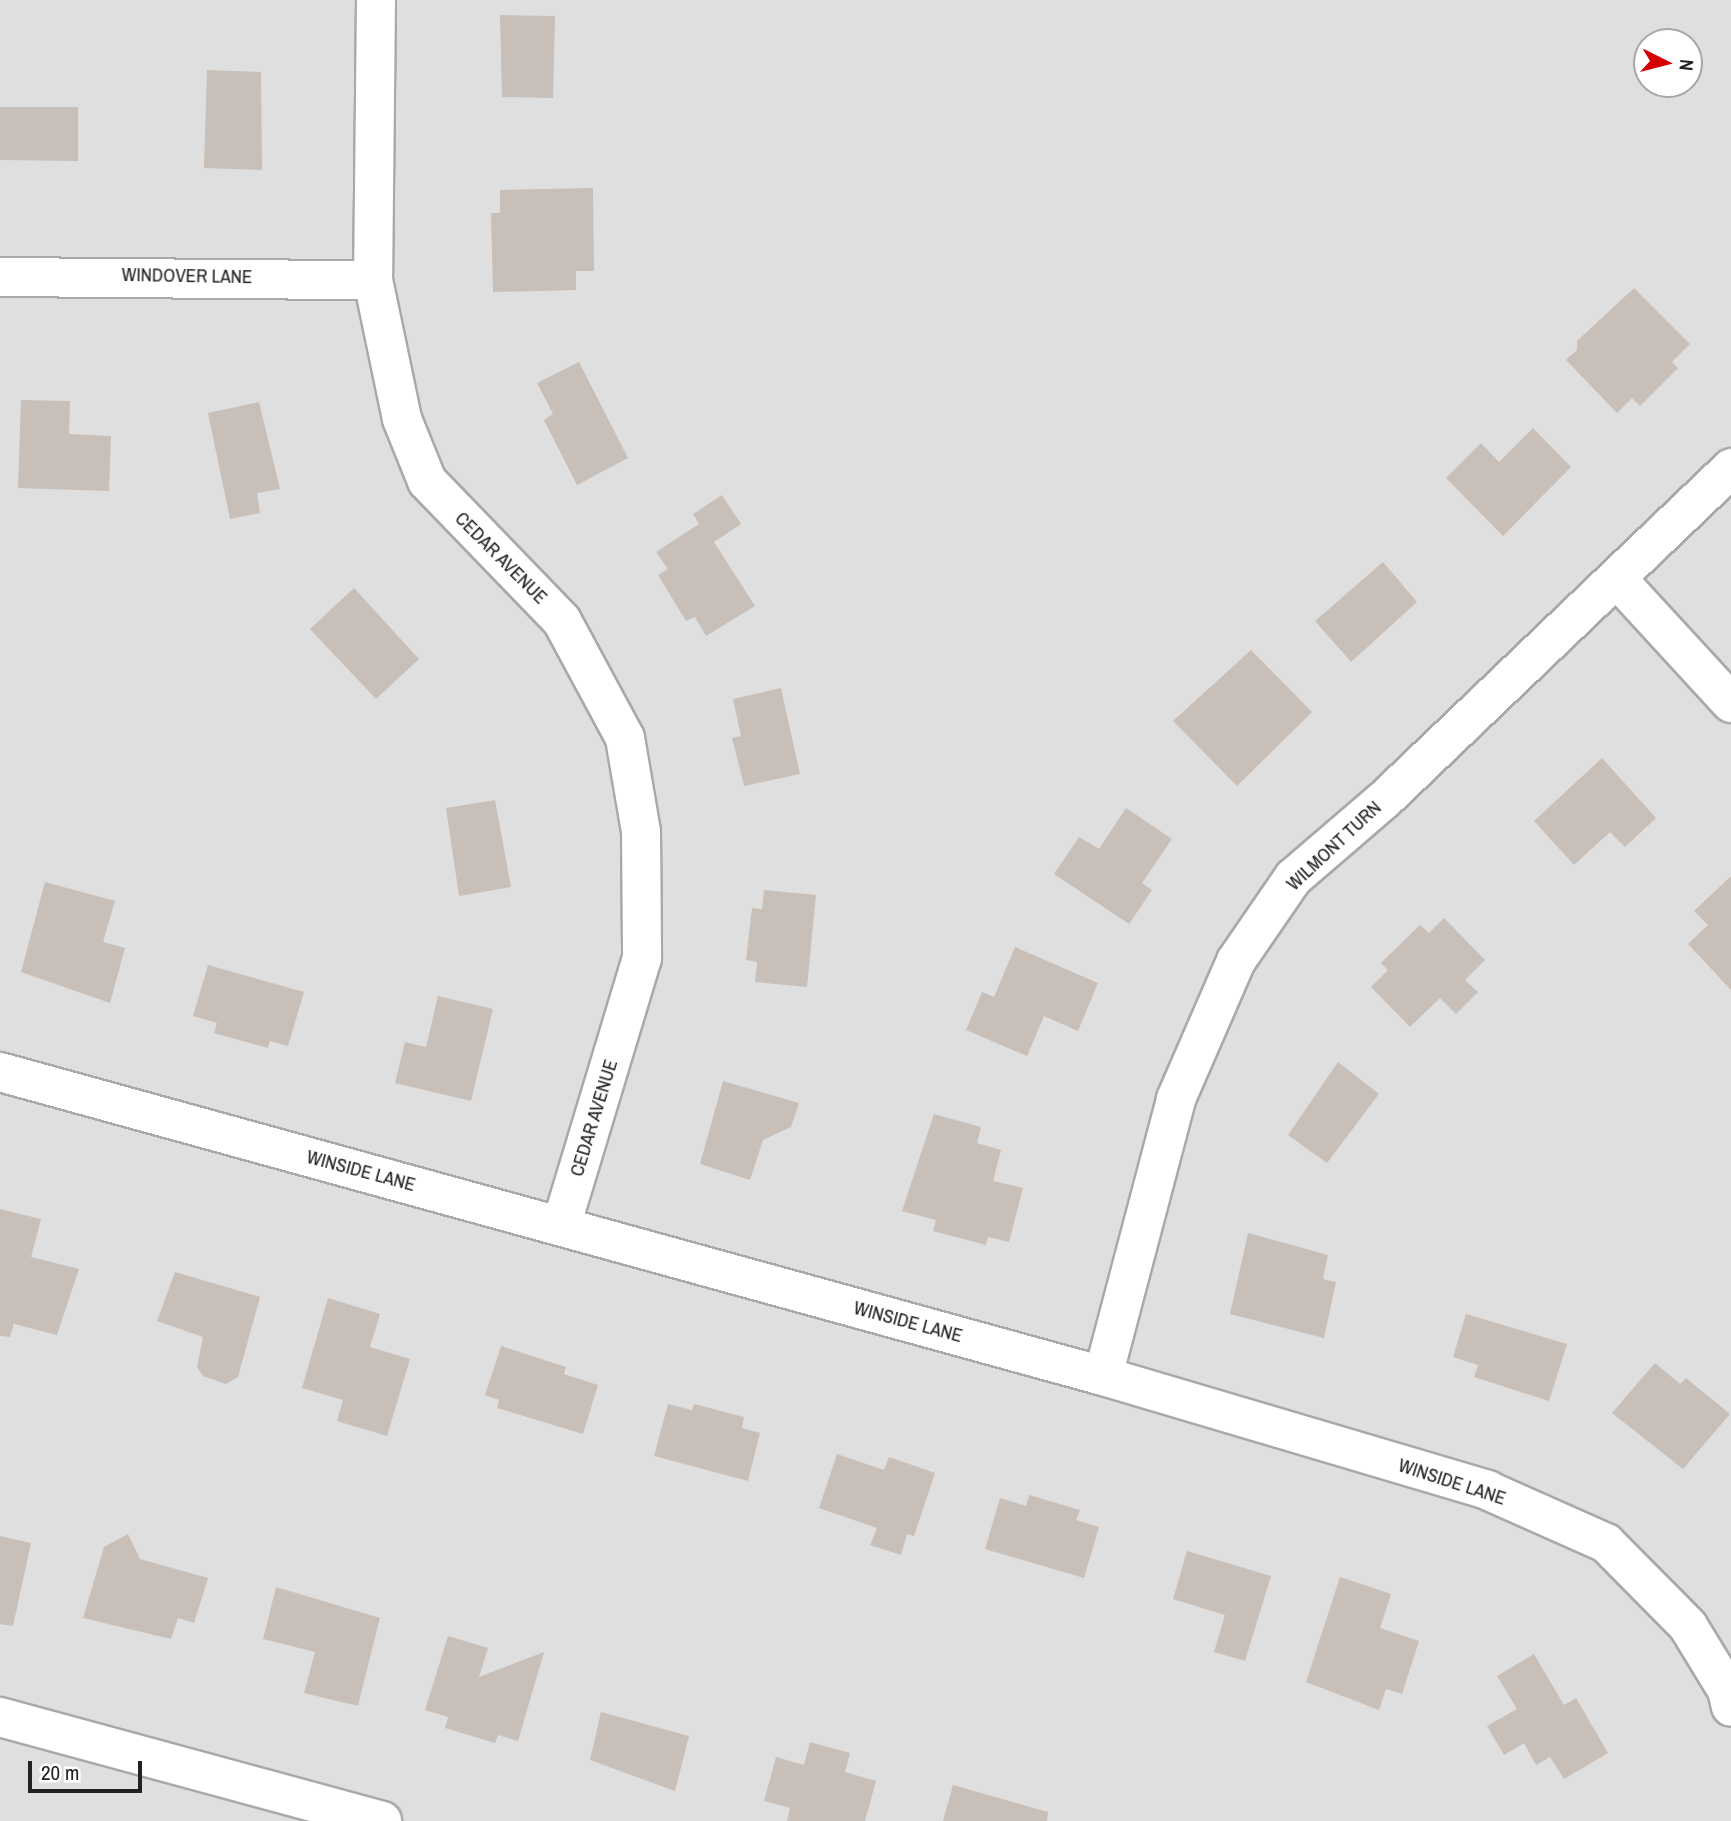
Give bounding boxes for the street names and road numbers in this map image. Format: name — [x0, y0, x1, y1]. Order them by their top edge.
street label: WINDOVER LANE — [121, 263, 253, 289]
street label: CEDAR AVENUE — [450, 507, 552, 609]
street label: WILMONT TURN — [1282, 796, 1386, 896]
street label: CEDAR AVENUE — [565, 1056, 623, 1180]
street label: WINSIDE LANE — [304, 1146, 418, 1196]
street label: WINSIDE LANE — [851, 1297, 965, 1347]
street label: WINSIDE LANE — [1395, 1454, 1509, 1510]

